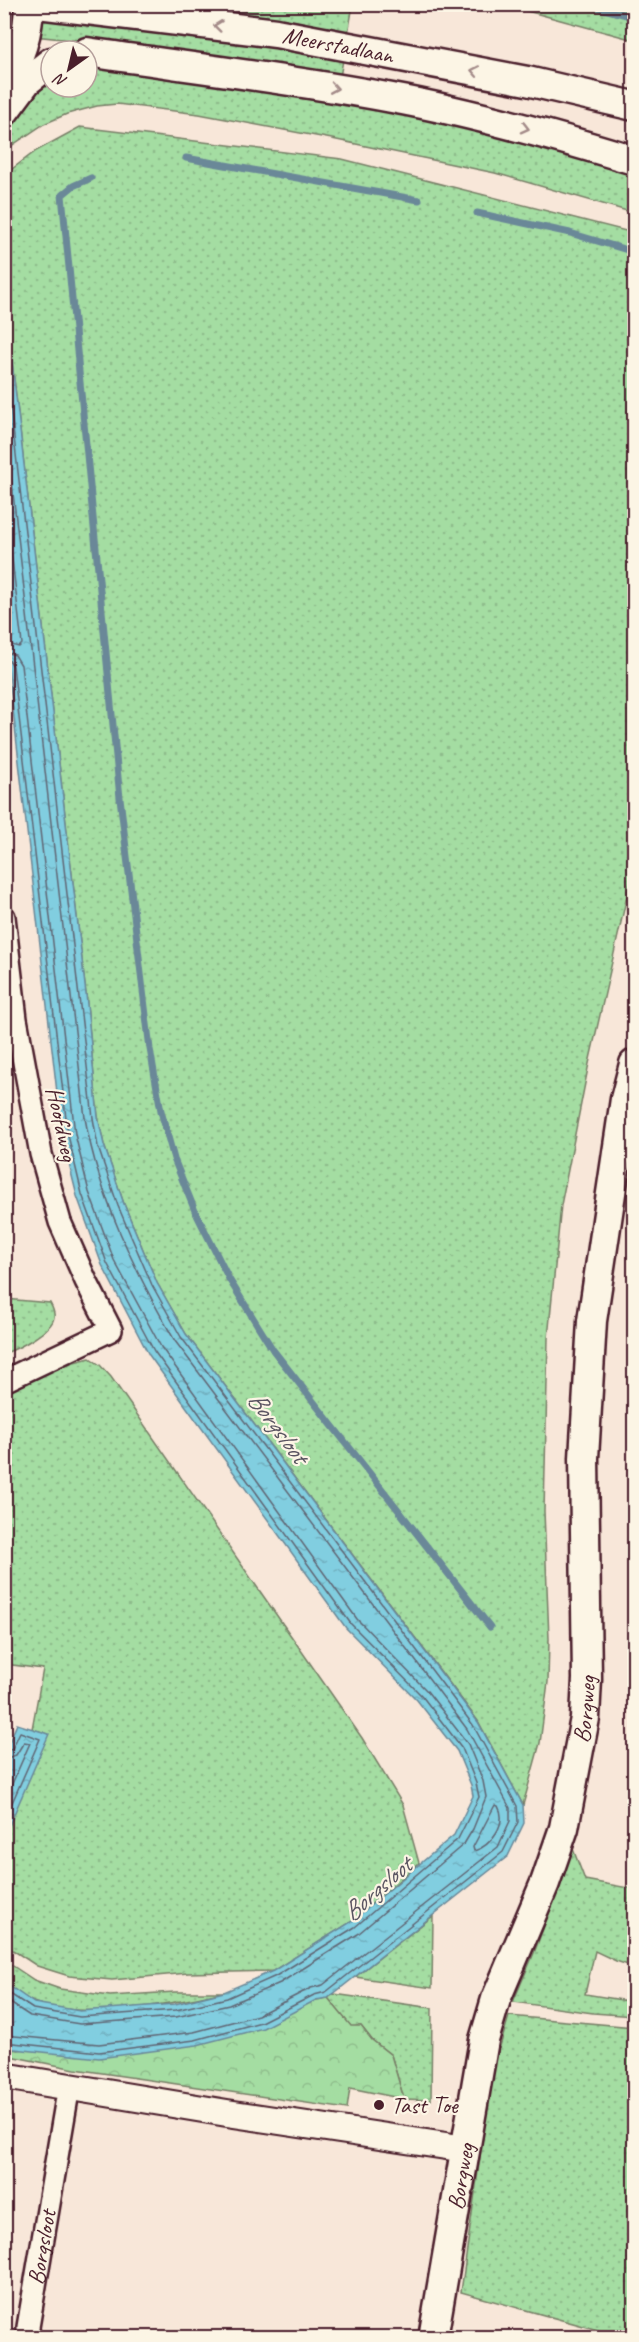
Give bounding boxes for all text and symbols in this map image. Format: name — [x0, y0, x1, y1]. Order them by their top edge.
one-way arrow — [213, 20, 222, 33]
street label: Meerstadlaan — [280, 20, 397, 70]
north arrow — [39, 39, 99, 99]
one-way arrow — [470, 65, 480, 78]
text: N — [49, 68, 71, 92]
one-way arrow — [330, 81, 339, 93]
one-way arrow — [519, 121, 530, 133]
street label: Hoofdweg — [39, 1084, 85, 1166]
water label: Borgsloot — [240, 1385, 319, 1474]
street label: Borgweg — [566, 1674, 602, 1745]
water label: Borgsloot — [335, 1846, 423, 1928]
place label: Tast Toe — [391, 2090, 460, 2120]
marker: Tast Toe — [372, 2098, 386, 2112]
street label: Borgweg — [440, 2139, 481, 2212]
street label: Borgsloot — [20, 2206, 63, 2287]

